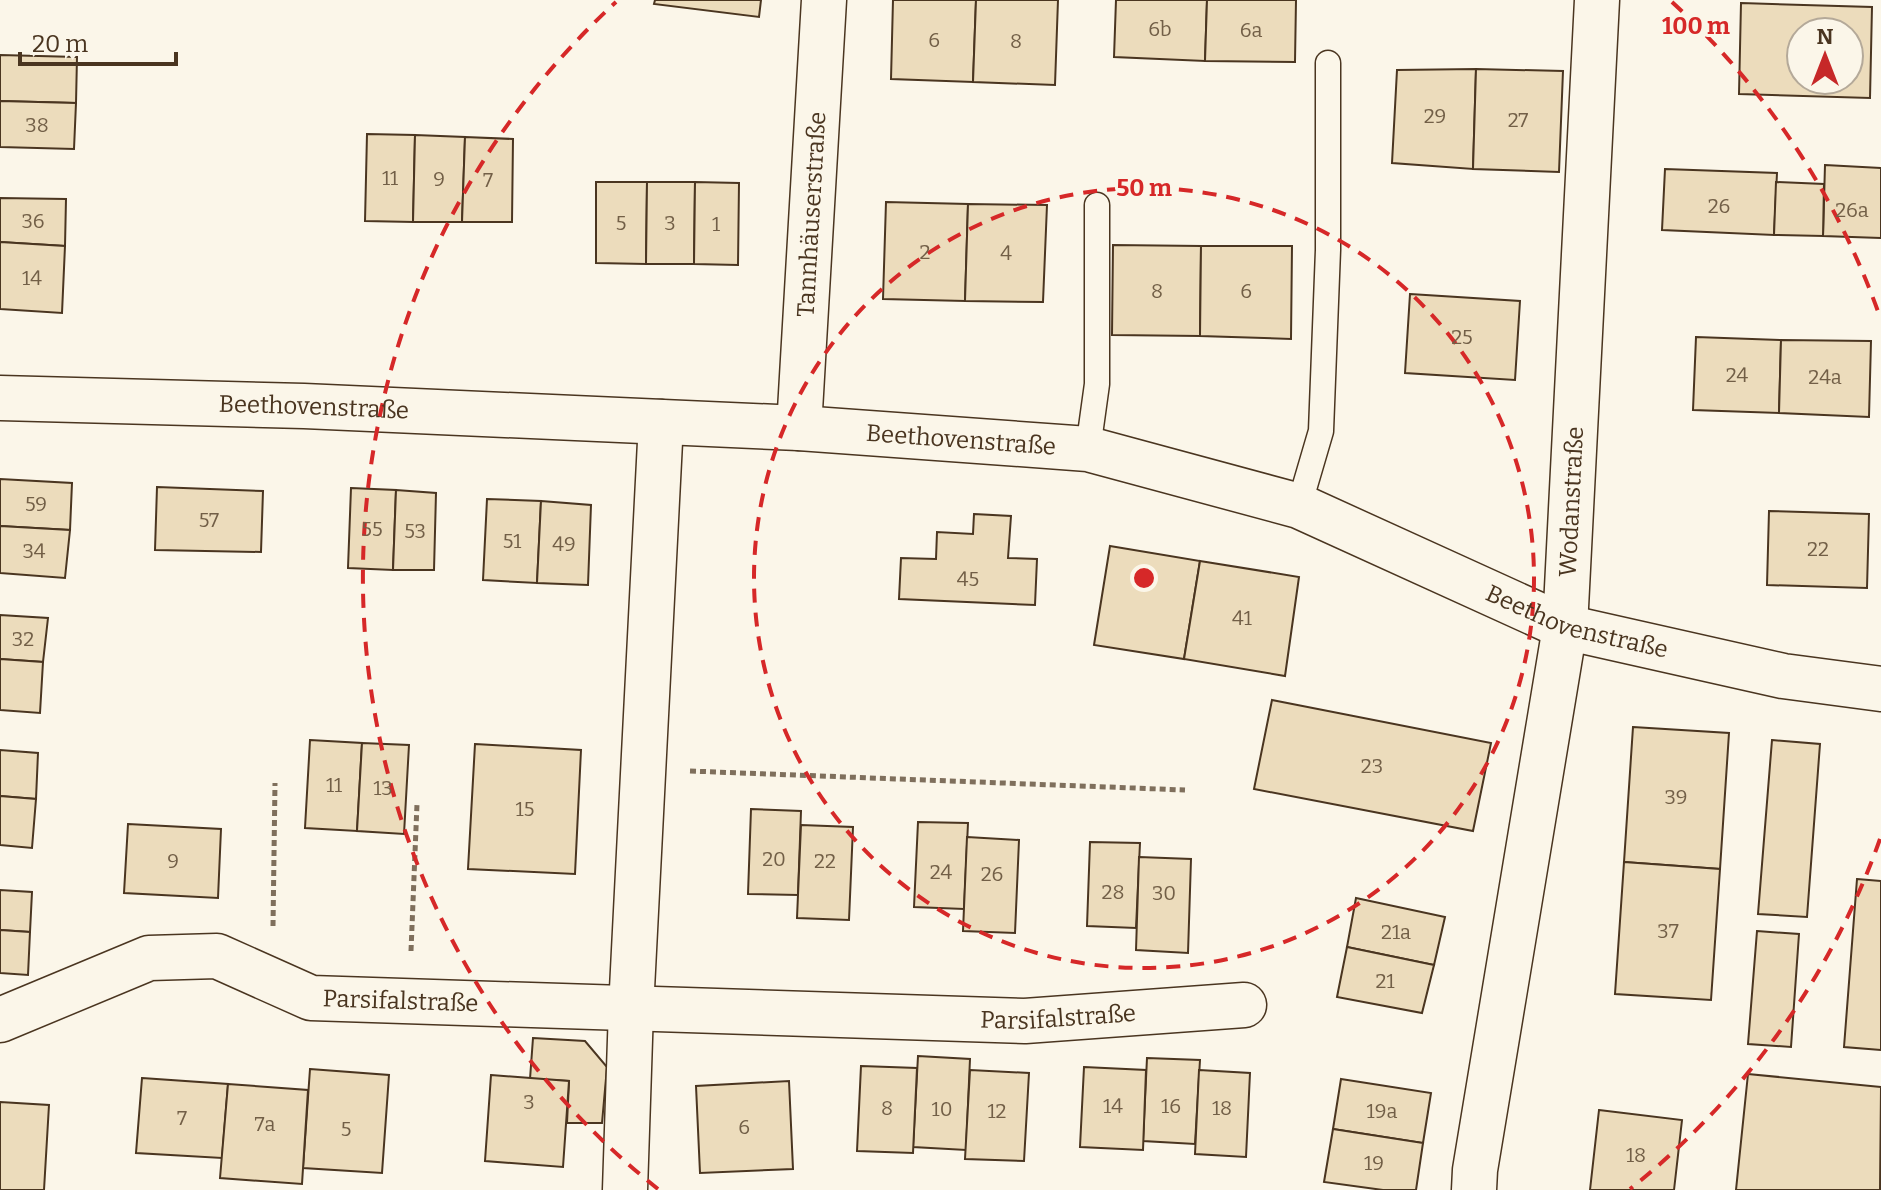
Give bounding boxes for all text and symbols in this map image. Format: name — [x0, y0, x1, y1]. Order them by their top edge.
text: 100 m — [1662, 12, 1730, 40]
scale bar — [20, 16, 176, 66]
north arrow — [1785, 16, 1865, 96]
house number: 6b — [1148, 17, 1172, 41]
house number: 6a — [1240, 18, 1262, 42]
text: N — [1817, 23, 1834, 50]
house number: 6 — [928, 28, 940, 52]
house number: 8 — [1010, 29, 1022, 53]
text: 20 m — [32, 30, 88, 58]
house number: 29 — [1424, 104, 1446, 128]
house number: 27 — [1508, 108, 1528, 132]
street label: Tannhäuserstraße — [792, 111, 831, 318]
house number: 38 — [25, 113, 49, 137]
house number: 11 — [382, 166, 398, 190]
house number: 9 — [433, 167, 445, 191]
house number: 7 — [483, 168, 493, 192]
text: 50 m — [1116, 174, 1172, 202]
house number: 26 — [1708, 194, 1730, 218]
house number: 26a — [1835, 198, 1869, 222]
house number: 36 — [21, 209, 45, 233]
house number: 5 — [616, 211, 626, 235]
house number: 3 — [664, 211, 676, 235]
house number: 1 — [712, 212, 720, 236]
house number: 2 — [920, 240, 930, 264]
house number: 4 — [1000, 241, 1012, 265]
house number: 14 — [22, 266, 42, 290]
house number: 8 — [1151, 279, 1163, 303]
house number: 6 — [1240, 279, 1252, 303]
house number: 25 — [1451, 325, 1473, 349]
house number: 24 — [1726, 363, 1749, 387]
house number: 24a — [1808, 365, 1842, 389]
street label: Beethovenstraße — [218, 390, 410, 425]
street label: Beethovenstraße — [865, 419, 1057, 461]
street label: Wodanstraße — [1554, 426, 1589, 578]
house number: 59 — [25, 492, 47, 516]
house number: 57 — [199, 508, 219, 532]
house number: 55 — [361, 517, 383, 541]
house number: 53 — [404, 519, 426, 543]
house number: 51 — [503, 529, 521, 553]
house number: 49 — [552, 532, 576, 556]
house number: 22 — [1807, 537, 1829, 561]
house number: 34 — [22, 539, 46, 563]
centre of rings — [1130, 564, 1158, 592]
house number: 45 — [957, 567, 979, 591]
street label: Beethovenstraße — [1481, 579, 1671, 664]
house number: 41 — [1232, 606, 1252, 630]
house number: 32 — [12, 627, 34, 651]
house number: 23 — [1361, 754, 1383, 778]
house number: 11 — [326, 773, 342, 797]
house number: 13 — [373, 776, 393, 800]
house number: 39 — [1664, 785, 1688, 809]
house number: 15 — [516, 797, 534, 821]
house number: 20 — [762, 847, 786, 871]
house number: 9 — [167, 849, 179, 873]
house number: 22 — [814, 849, 836, 873]
house number: 24 — [930, 860, 953, 884]
house number: 26 — [981, 862, 1003, 886]
house number: 28 — [1102, 880, 1124, 904]
house number: 30 — [1152, 881, 1176, 905]
house number: 37 — [1657, 919, 1679, 943]
house number: 21a — [1381, 920, 1411, 944]
house number: 21 — [1376, 969, 1395, 993]
street label: Parsifalstraße — [322, 984, 479, 1017]
street label: Parsifalstraße — [980, 999, 1137, 1035]
house number: 3 — [523, 1090, 535, 1114]
house number: 14 — [1103, 1094, 1123, 1118]
house number: 16 — [1161, 1094, 1181, 1118]
house number: 8 — [881, 1096, 893, 1120]
house number: 18 — [1212, 1096, 1232, 1120]
house number: 10 — [932, 1097, 952, 1121]
house number: 12 — [988, 1099, 1007, 1123]
house number: 19a — [1367, 1099, 1397, 1123]
house number: 7 — [177, 1106, 187, 1130]
house number: 7a — [255, 1112, 276, 1136]
house number: 6 — [738, 1115, 750, 1139]
house number: 5 — [341, 1117, 351, 1141]
house number: 18 — [1626, 1143, 1646, 1167]
house number: 19 — [1364, 1151, 1384, 1175]

